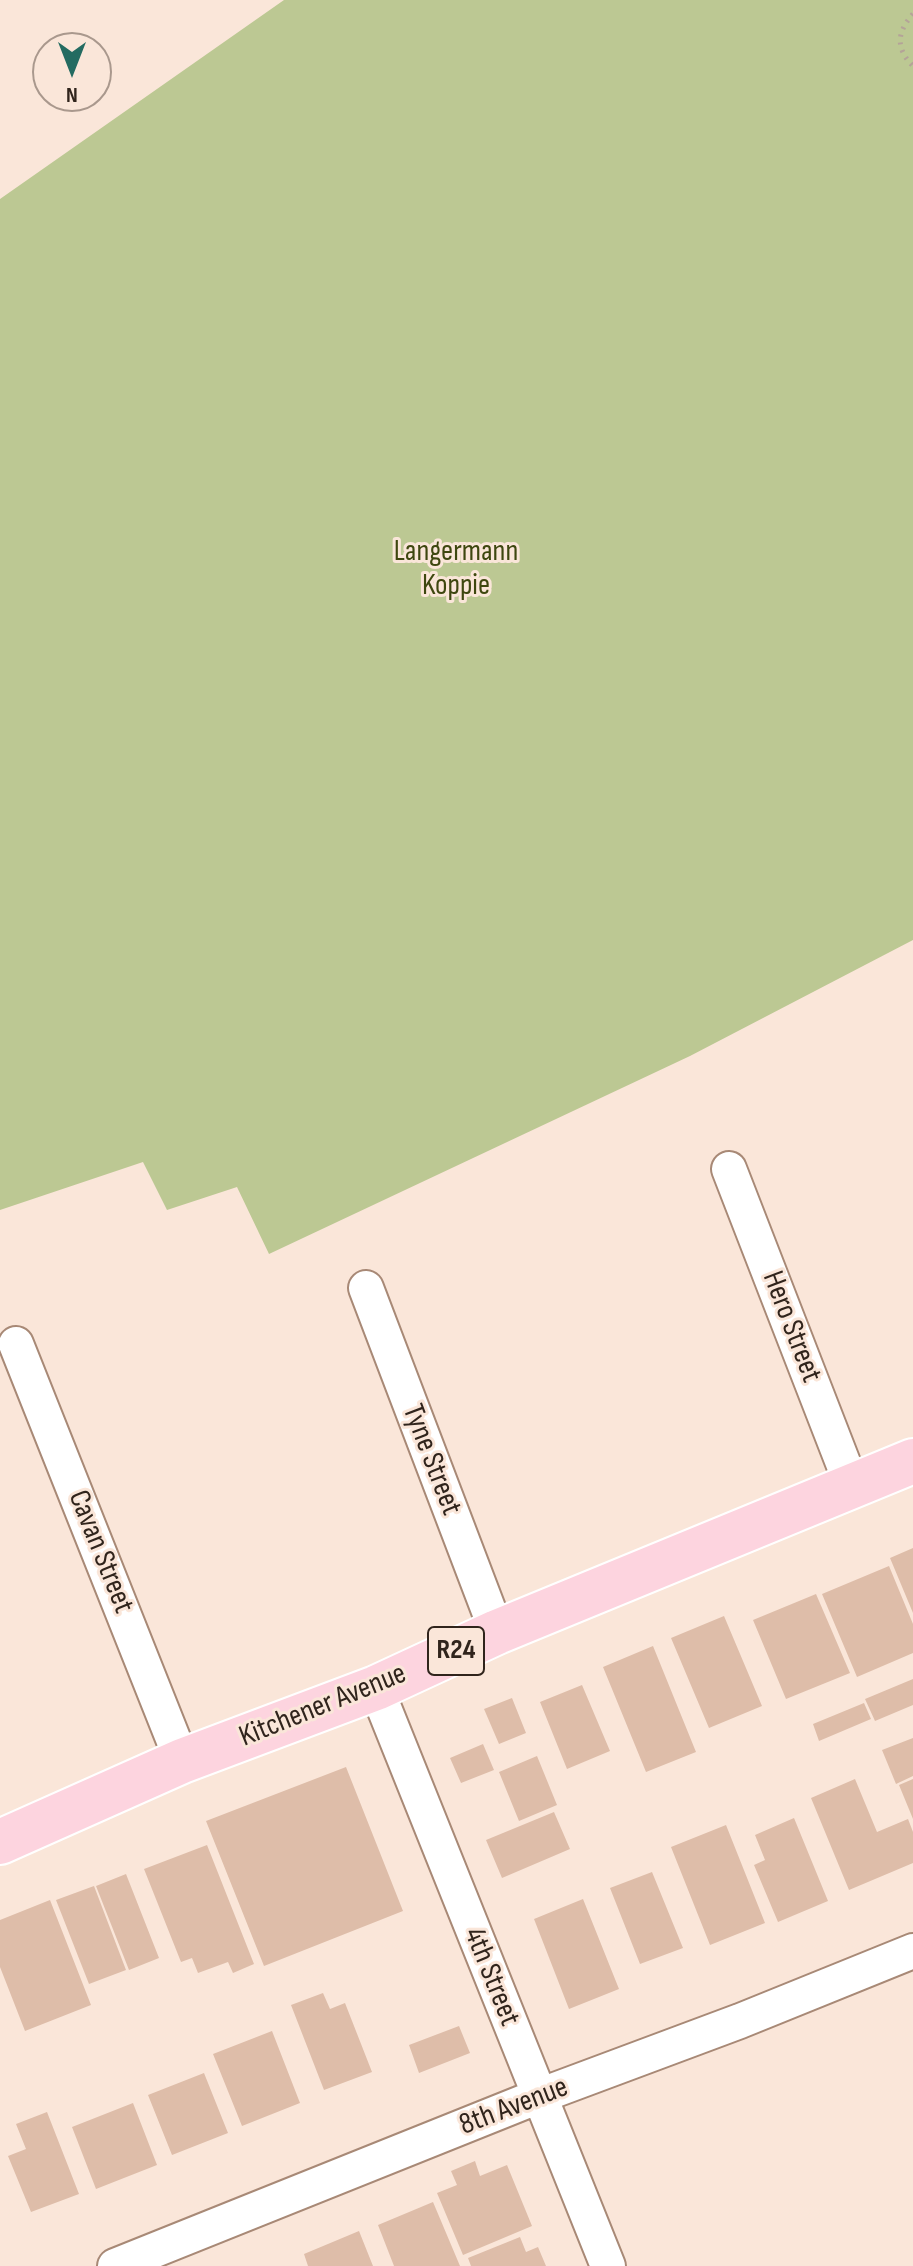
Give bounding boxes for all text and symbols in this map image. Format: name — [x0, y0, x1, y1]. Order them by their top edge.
north arrow — [32, 32, 112, 112]
text: N — [66, 81, 78, 108]
park label: Langermann Koppie — [394, 534, 518, 604]
street label: Hero Street — [753, 1266, 829, 1388]
street label: Tyne Street — [393, 1400, 469, 1520]
street label: Cavan Street — [59, 1485, 141, 1619]
road number: R24 — [428, 1627, 484, 1675]
street label: Kitchener Avenue — [234, 1656, 412, 1756]
street label: 4th Street — [455, 1923, 527, 2031]
street label: 8th Avenue — [455, 2070, 573, 2144]

